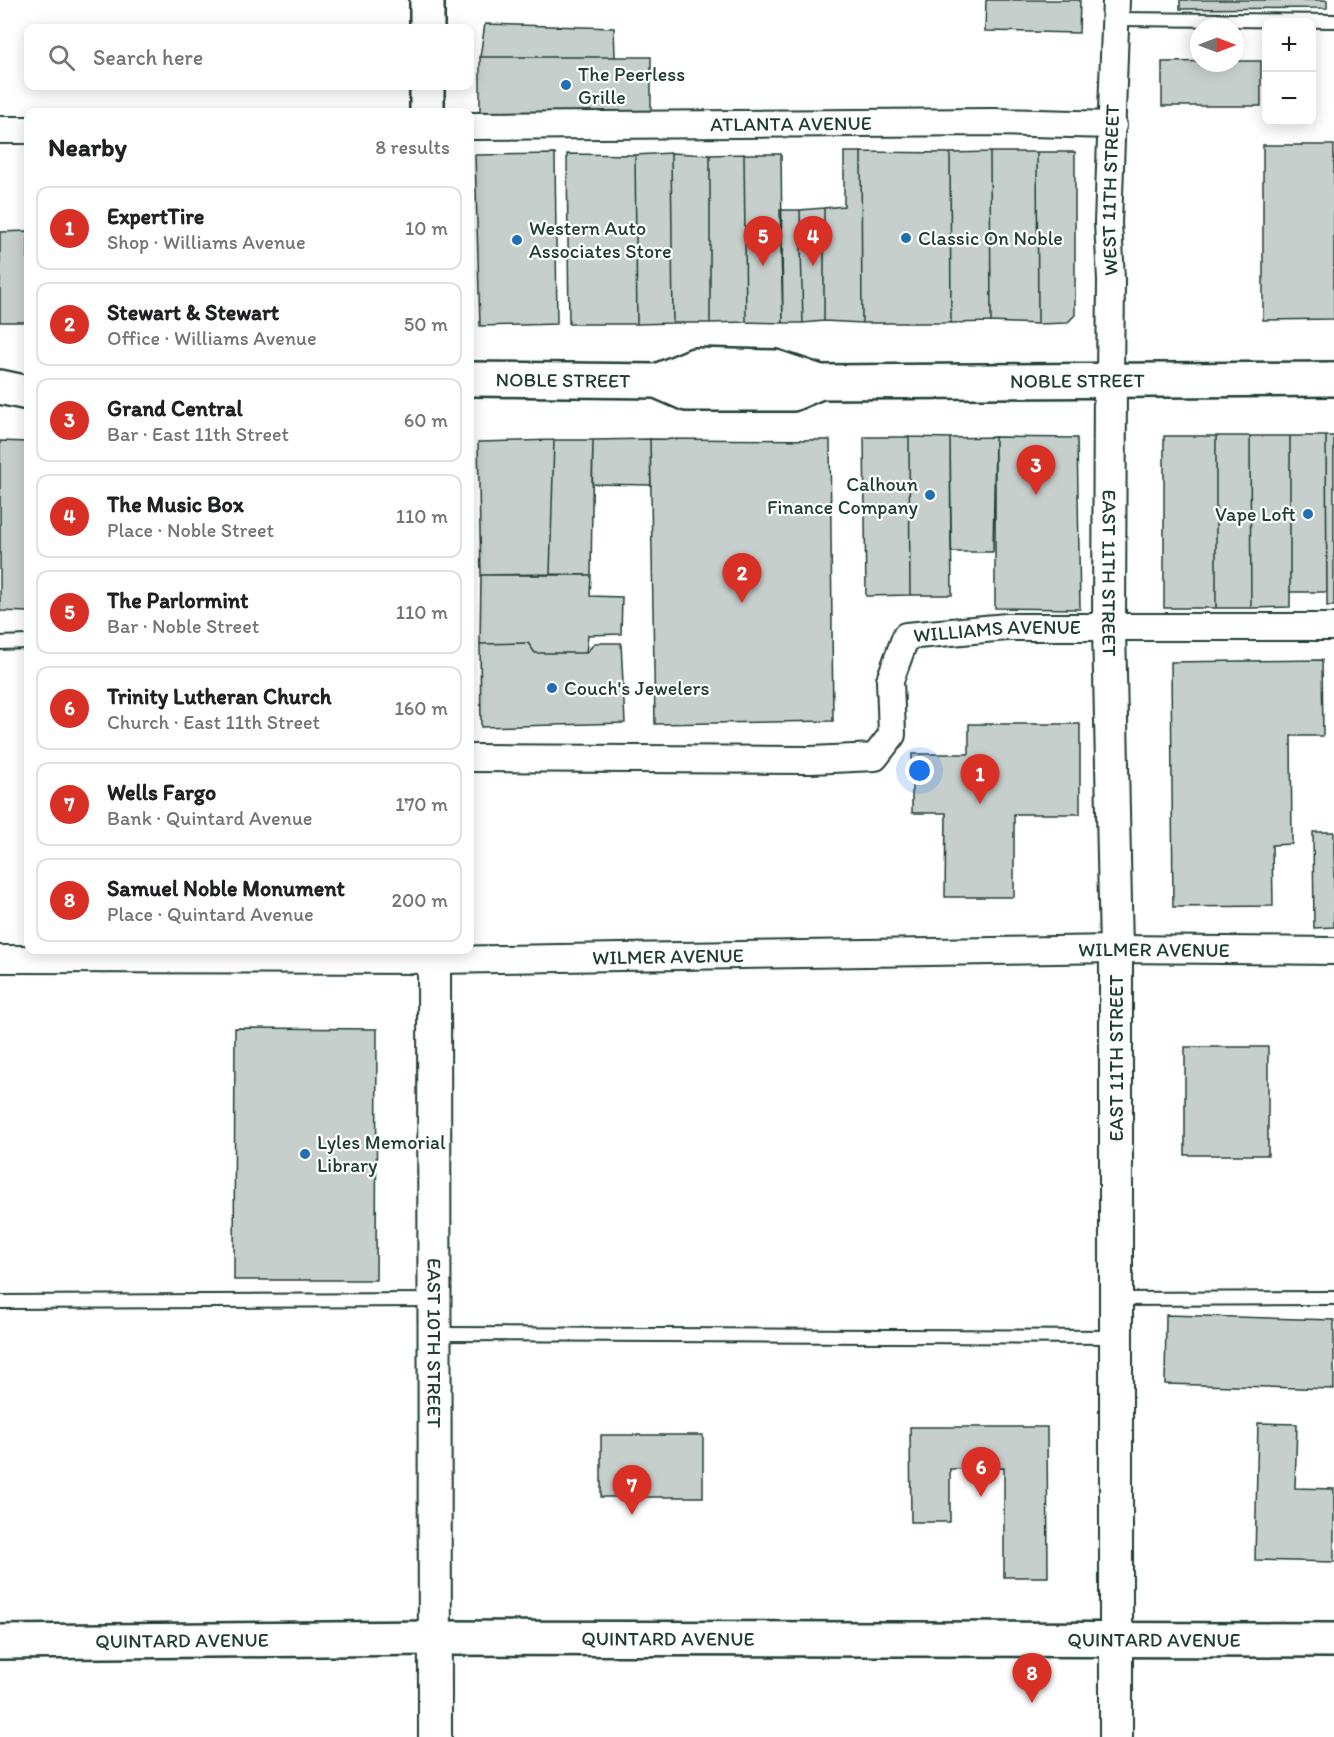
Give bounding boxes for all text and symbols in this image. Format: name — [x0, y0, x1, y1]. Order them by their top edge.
north arrow — [1190, 18, 1244, 72]
map controls — [1262, 18, 1316, 126]
button: + — [1262, 18, 1316, 72]
search box — [24, 24, 474, 90]
icon: search — [45, 41, 78, 74]
text: Search here — [93, 44, 203, 71]
place label: The Peerless Grille — [578, 62, 685, 109]
button: − — [1262, 72, 1316, 126]
marker: The Peerless Grille — [559, 78, 573, 92]
street label: WEST 11TH STREET — [1096, 104, 1124, 276]
street label: ATLANTA AVENUE — [710, 111, 872, 136]
text: Nearby — [48, 131, 127, 163]
text: 8 results — [375, 135, 450, 159]
text: ExpertTire — [107, 203, 204, 230]
text: 1 — [65, 216, 74, 240]
text: 10 m — [405, 216, 448, 240]
place label: Western Auto Associates Store — [529, 216, 672, 263]
pin: 5 — [744, 216, 783, 266]
pin: 4 — [794, 216, 832, 266]
place label: Classic On Noble — [918, 226, 1063, 250]
text: Shop · Williams Avenue — [107, 230, 306, 254]
marker: Classic On Noble — [899, 231, 913, 245]
marker: Western Auto Associates Store — [510, 233, 524, 247]
text: Stewart & Stewart — [107, 299, 279, 326]
text: 2 — [64, 312, 75, 336]
text: 50 m — [404, 312, 448, 336]
text: Office · Williams Avenue — [107, 326, 317, 350]
street label: NOBLE STREET — [496, 367, 630, 393]
street label: NOBLE STREET — [1010, 368, 1145, 393]
text: Grand Central — [107, 395, 243, 422]
text: 3 — [64, 408, 75, 432]
text: 60 m — [404, 408, 448, 432]
text: Bar · East 11th Street — [107, 422, 289, 446]
pin: 3 — [1016, 446, 1056, 495]
place label: Calhoun Finance Company — [767, 472, 919, 519]
marker: Calhoun Finance Company — [923, 488, 937, 502]
street label: EAST 11TH STREET — [1097, 489, 1122, 657]
text: The Music Box — [107, 491, 244, 518]
place label: Vape Loft — [1215, 502, 1296, 526]
text: 4 — [63, 504, 76, 528]
text: 110 m — [396, 504, 448, 528]
marker: Vape Loft — [1301, 507, 1315, 521]
text: Place · Noble Street — [107, 518, 274, 542]
pin: 2 — [722, 554, 762, 603]
text: The Parlormint — [107, 587, 249, 614]
text: 5 — [64, 600, 75, 624]
text: 110 m — [396, 600, 448, 624]
text: Bar · Noble Street — [107, 614, 259, 638]
street label: WILLIAMS AVENUE — [912, 615, 1081, 647]
place label: Couch's Jewelers — [564, 676, 710, 700]
marker: Couch's Jewelers — [545, 681, 559, 695]
text: Trinity Lutheran Church — [107, 683, 332, 710]
text: 6 — [64, 696, 75, 720]
text: 160 m — [395, 696, 448, 720]
text: Church · East 11th Street — [107, 710, 320, 734]
pin: 1 — [960, 754, 1000, 804]
your location — [905, 756, 934, 785]
text: Wells Fargo — [107, 779, 216, 806]
text: 7 — [65, 792, 74, 816]
text: 170 m — [395, 792, 448, 816]
text: Bank · Quintard Avenue — [107, 806, 312, 830]
text: Samuel Noble Monument — [107, 875, 345, 902]
text: 8 — [64, 888, 75, 912]
text: 200 m — [392, 888, 448, 912]
text: Place · Quintard Avenue — [107, 902, 314, 926]
street label: WILMER AVENUE — [1078, 937, 1230, 962]
street label: WILMER AVENUE — [592, 943, 744, 969]
street label: EAST 11TH STREET — [1104, 975, 1128, 1141]
place label: Lyles Memorial Library — [317, 1130, 446, 1177]
marker: Lyles Memorial Library — [298, 1147, 312, 1161]
street label: EAST 10TH STREET — [422, 1258, 447, 1428]
pin: 6 — [962, 1448, 1000, 1497]
pin: 7 — [612, 1466, 652, 1515]
street label: QUINTARD AVENUE — [581, 1626, 755, 1651]
street label: QUINTARD AVENUE — [1067, 1627, 1241, 1652]
street label: QUINTARD AVENUE — [95, 1628, 269, 1653]
pin: 8 — [1012, 1654, 1052, 1703]

